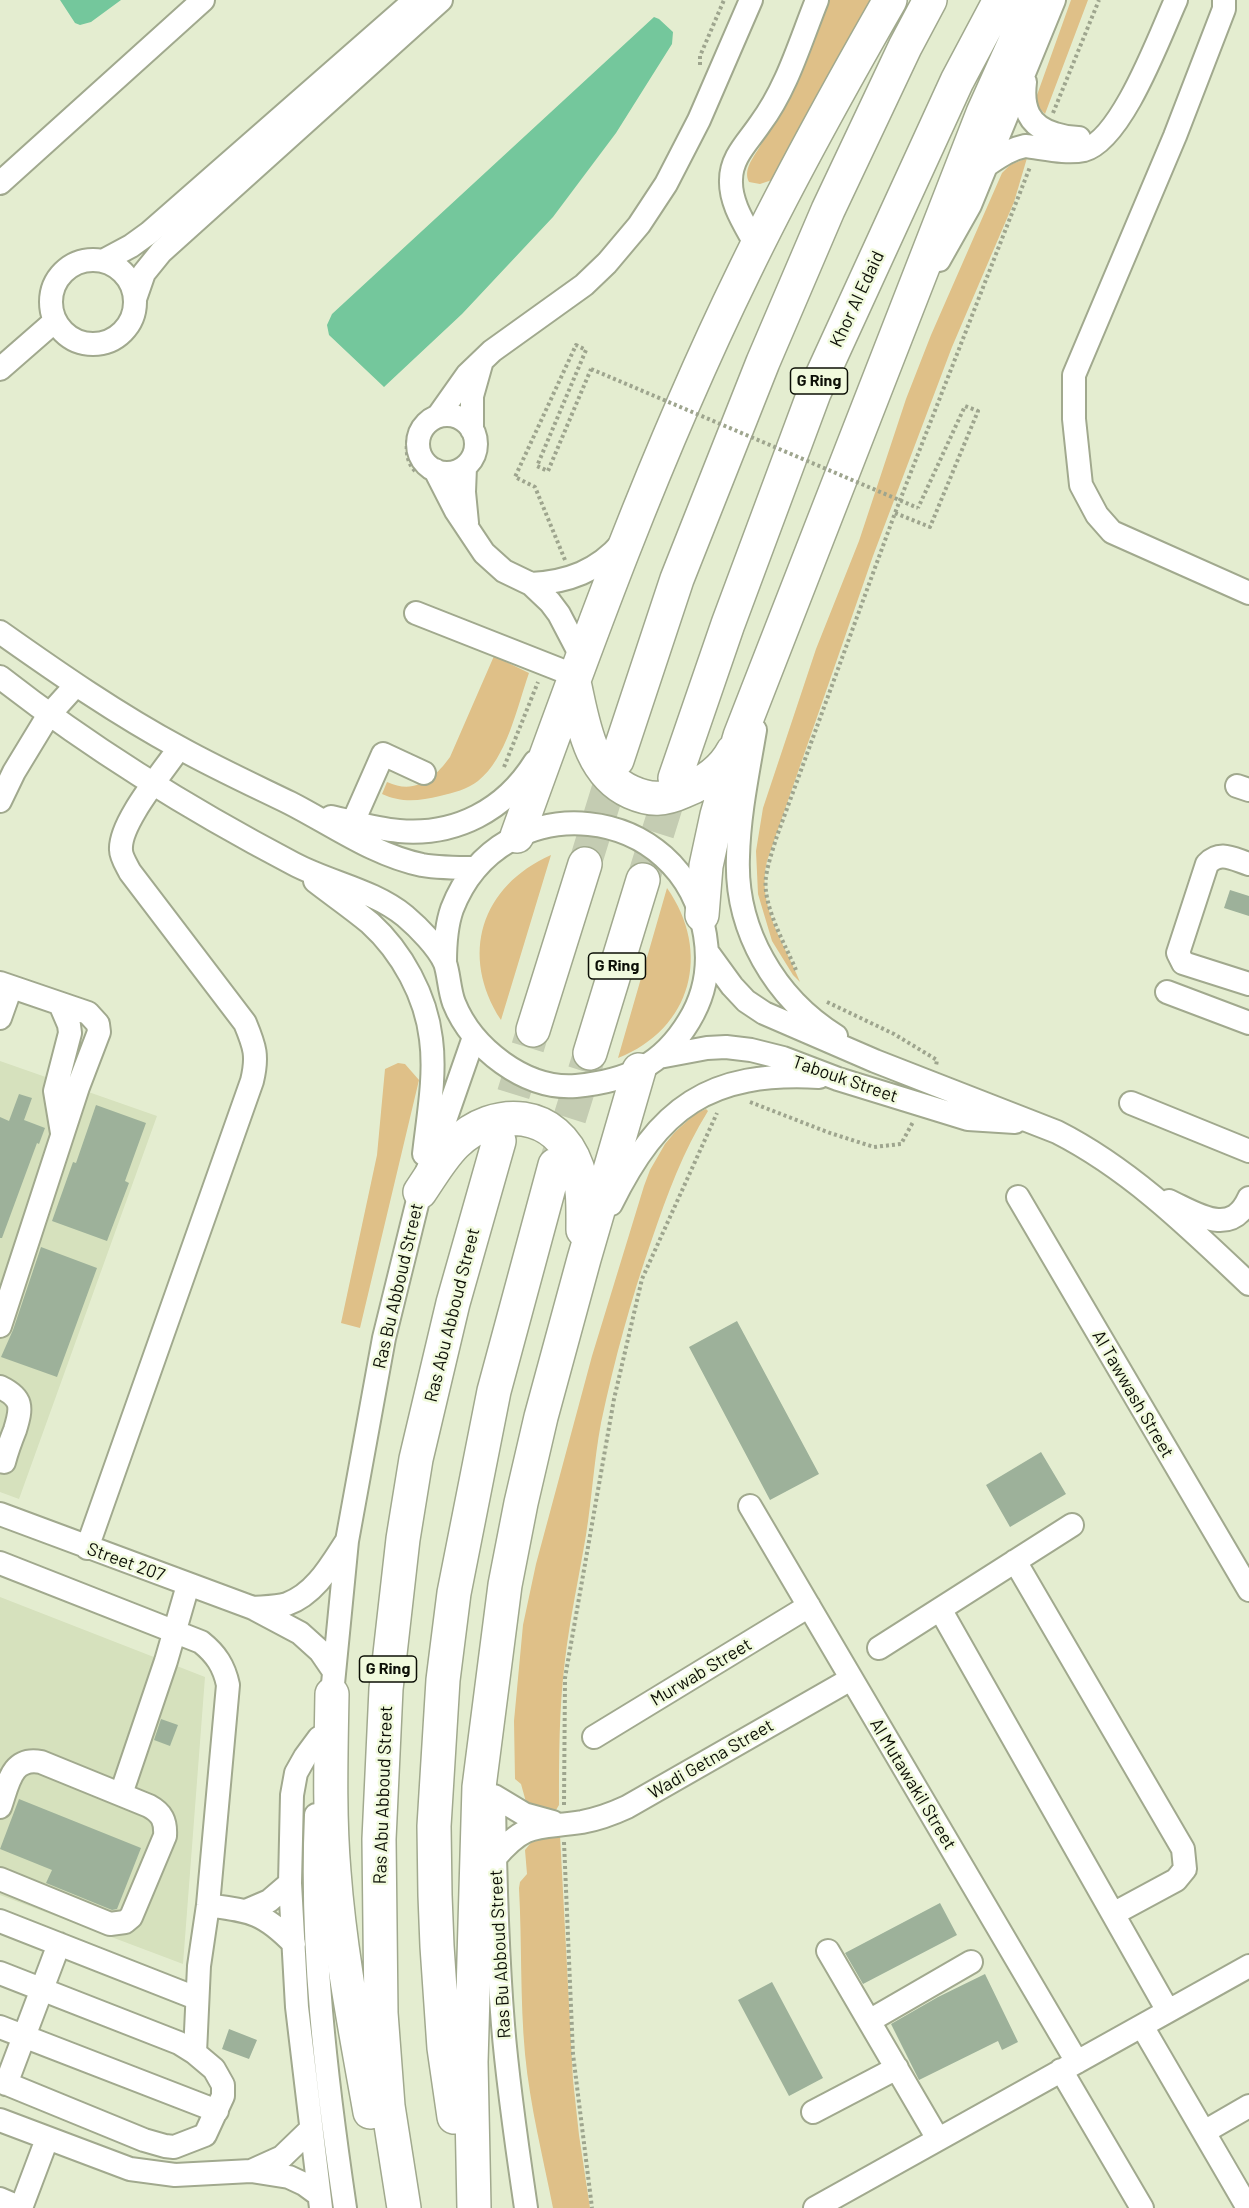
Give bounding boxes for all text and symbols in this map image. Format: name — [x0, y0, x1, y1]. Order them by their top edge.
street label: Khor Al Edaid — [825, 248, 889, 350]
road number: G Ring — [790, 368, 848, 394]
road number: G Ring — [588, 953, 646, 979]
street label: Tabouk Street — [789, 1051, 901, 1107]
street label: Ras Bu Abboud Street — [368, 1201, 428, 1371]
street label: Ras Abu Abboud Street — [420, 1226, 484, 1404]
street label: Al Tawwash Street — [1088, 1326, 1178, 1462]
street label: Street 207 — [84, 1538, 168, 1586]
street label: Murwab Street — [647, 1633, 755, 1711]
road number: G Ring — [360, 1656, 416, 1682]
street label: Ras Abu Abboud Street — [369, 1705, 397, 1885]
street label: Wadi Getna Street — [645, 1714, 777, 1804]
street label: Al Mutawakil Street — [865, 1714, 961, 1854]
street label: Ras Bu Abboud Street — [485, 1869, 515, 2039]

